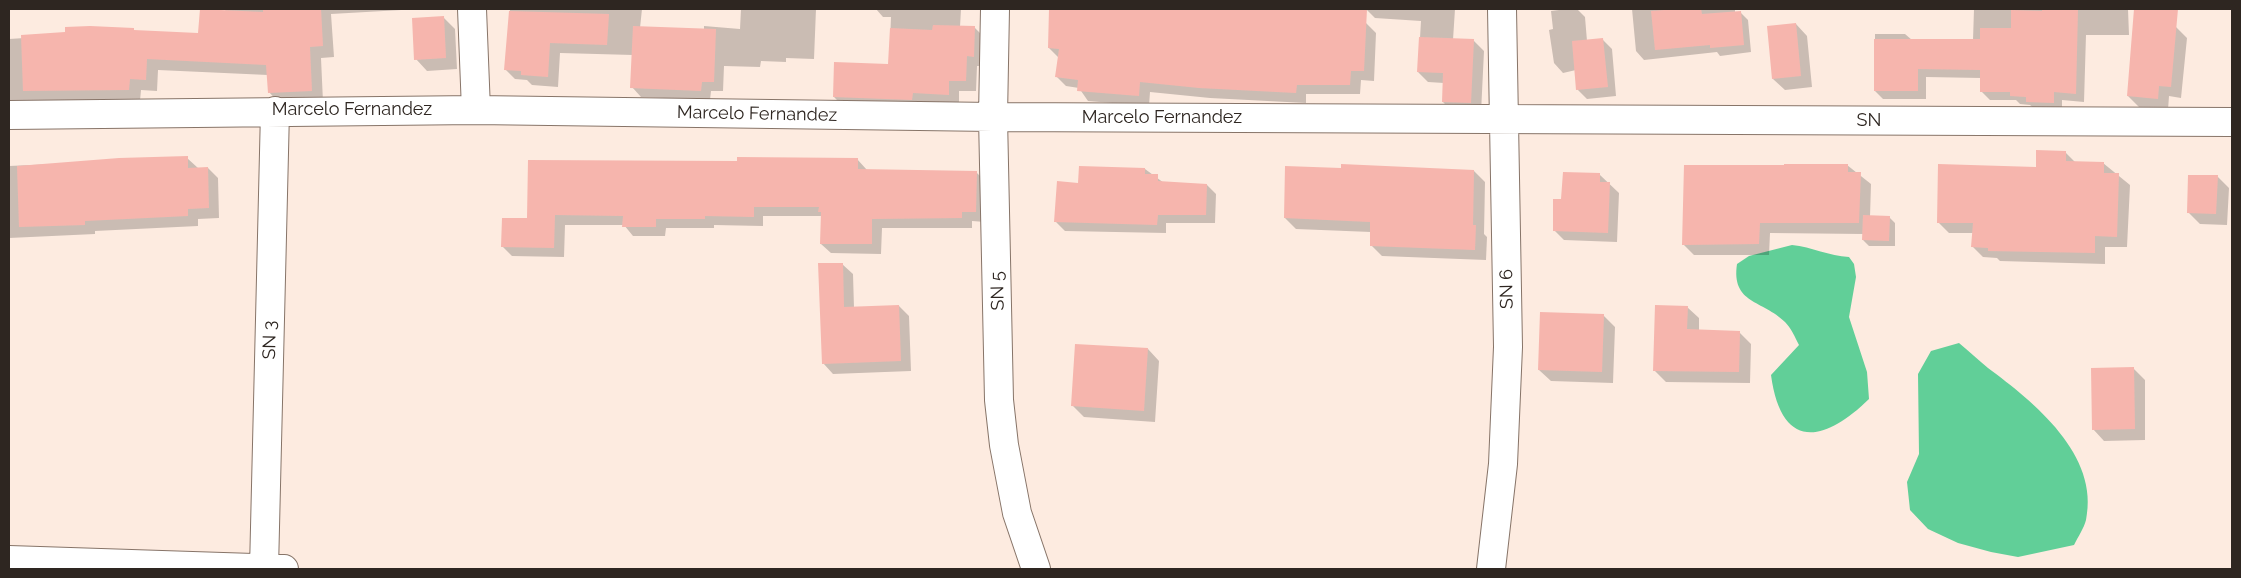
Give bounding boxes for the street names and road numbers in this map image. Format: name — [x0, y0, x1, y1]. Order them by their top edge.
street label: Marcelo Fernandez — [272, 99, 432, 121]
street label: Marcelo Fernandez — [677, 102, 837, 126]
street label: Marcelo Fernandez — [1082, 107, 1242, 129]
street label: SN — [1857, 110, 1881, 132]
street label: SN 6 — [1496, 269, 1518, 309]
street label: SN 5 — [987, 271, 1009, 311]
street label: SN 3 — [259, 320, 281, 360]

